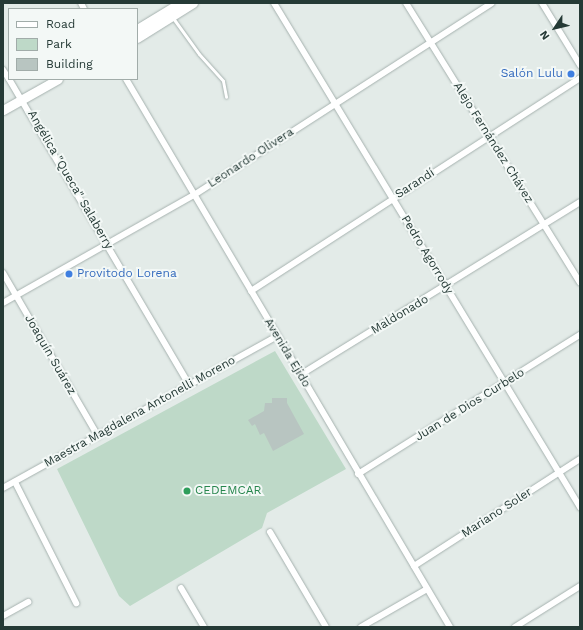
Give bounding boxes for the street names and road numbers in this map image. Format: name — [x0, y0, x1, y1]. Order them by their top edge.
street label: Alejo Fernández Chávez — [450, 80, 536, 206]
street label: Angélica "Queca" Salaberry — [24, 108, 116, 252]
street label: Leonardo Olivera — [205, 125, 297, 191]
street label: Sarandí — [393, 166, 437, 202]
street label: Pedro Agorrody — [398, 213, 456, 297]
street label: Maldonado — [369, 292, 431, 338]
street label: Joaquín Suárez — [21, 312, 79, 398]
street label: Avenida Ejido — [261, 316, 313, 390]
street label: Maestra Magdalena Antonelli Moreno — [41, 353, 239, 471]
street label: Juan de Dios Curbelo — [413, 365, 527, 445]
street label: Mariano Soler — [459, 485, 535, 541]

